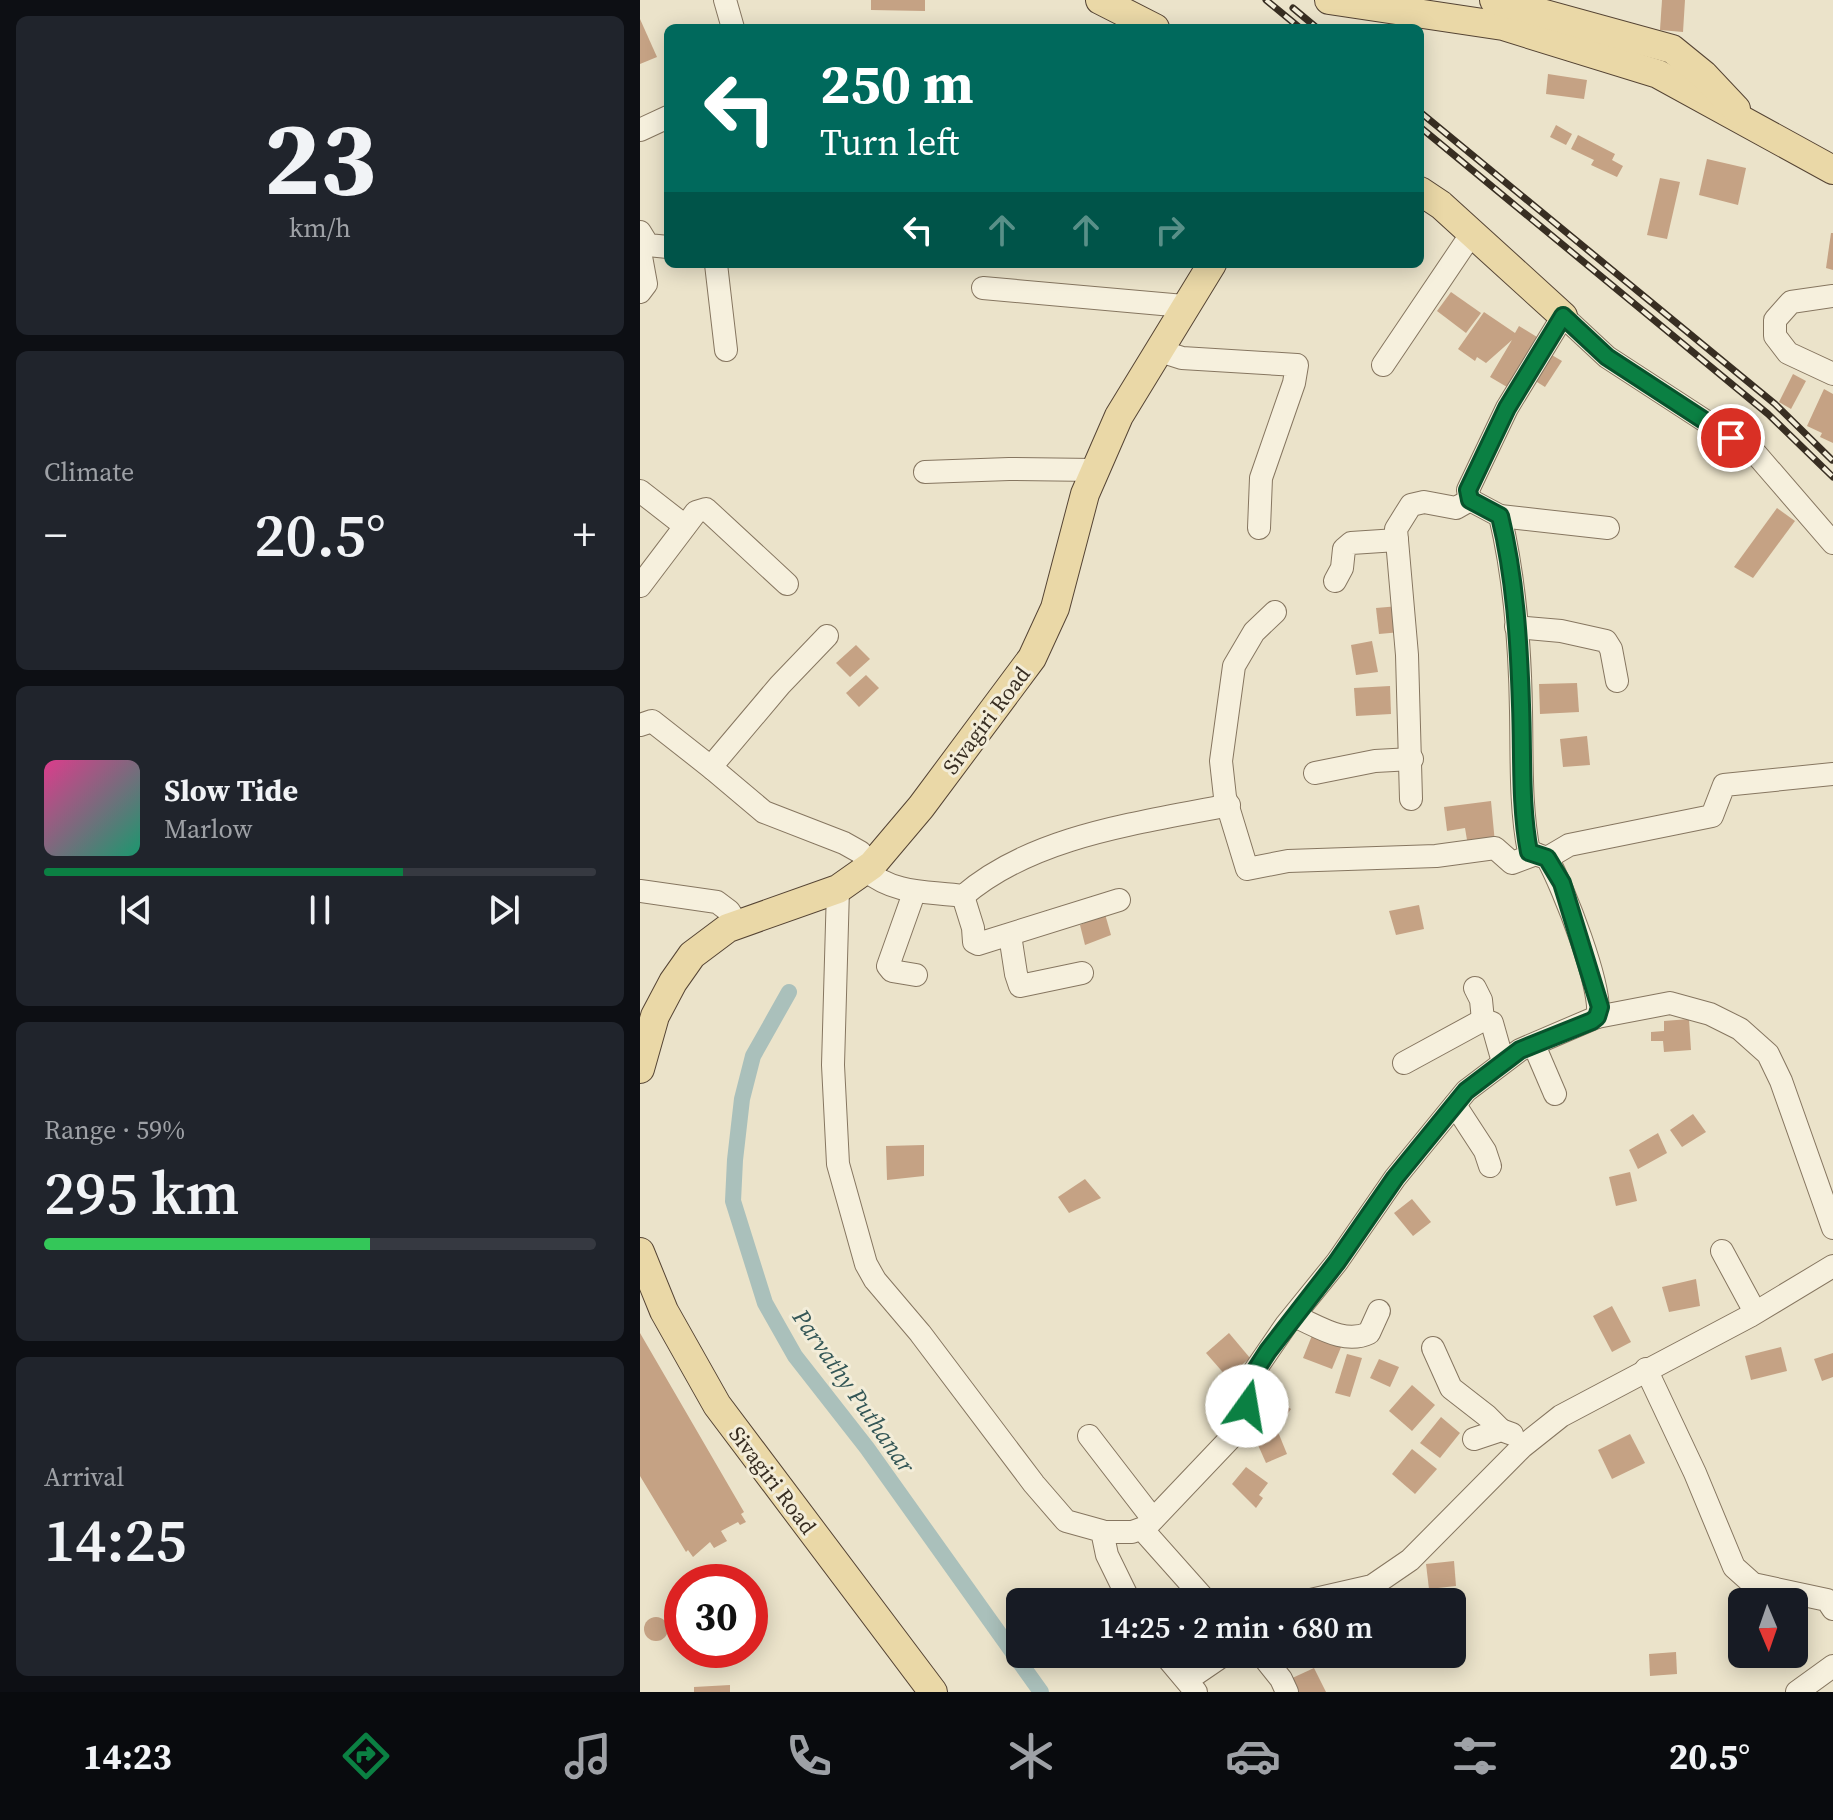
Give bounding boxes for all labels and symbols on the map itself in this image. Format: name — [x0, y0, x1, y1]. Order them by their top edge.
pin — [1697, 404, 1765, 472]
street label: Sivagiri Road — [935, 659, 1037, 780]
water label: Parvathy Puthanar — [785, 1302, 924, 1481]
position arrow — [1205, 1364, 1289, 1448]
street label: Sivagiri Road — [722, 1420, 824, 1541]
speed limit sign: 30 — [664, 1564, 768, 1668]
north arrow — [1728, 1588, 1808, 1668]

